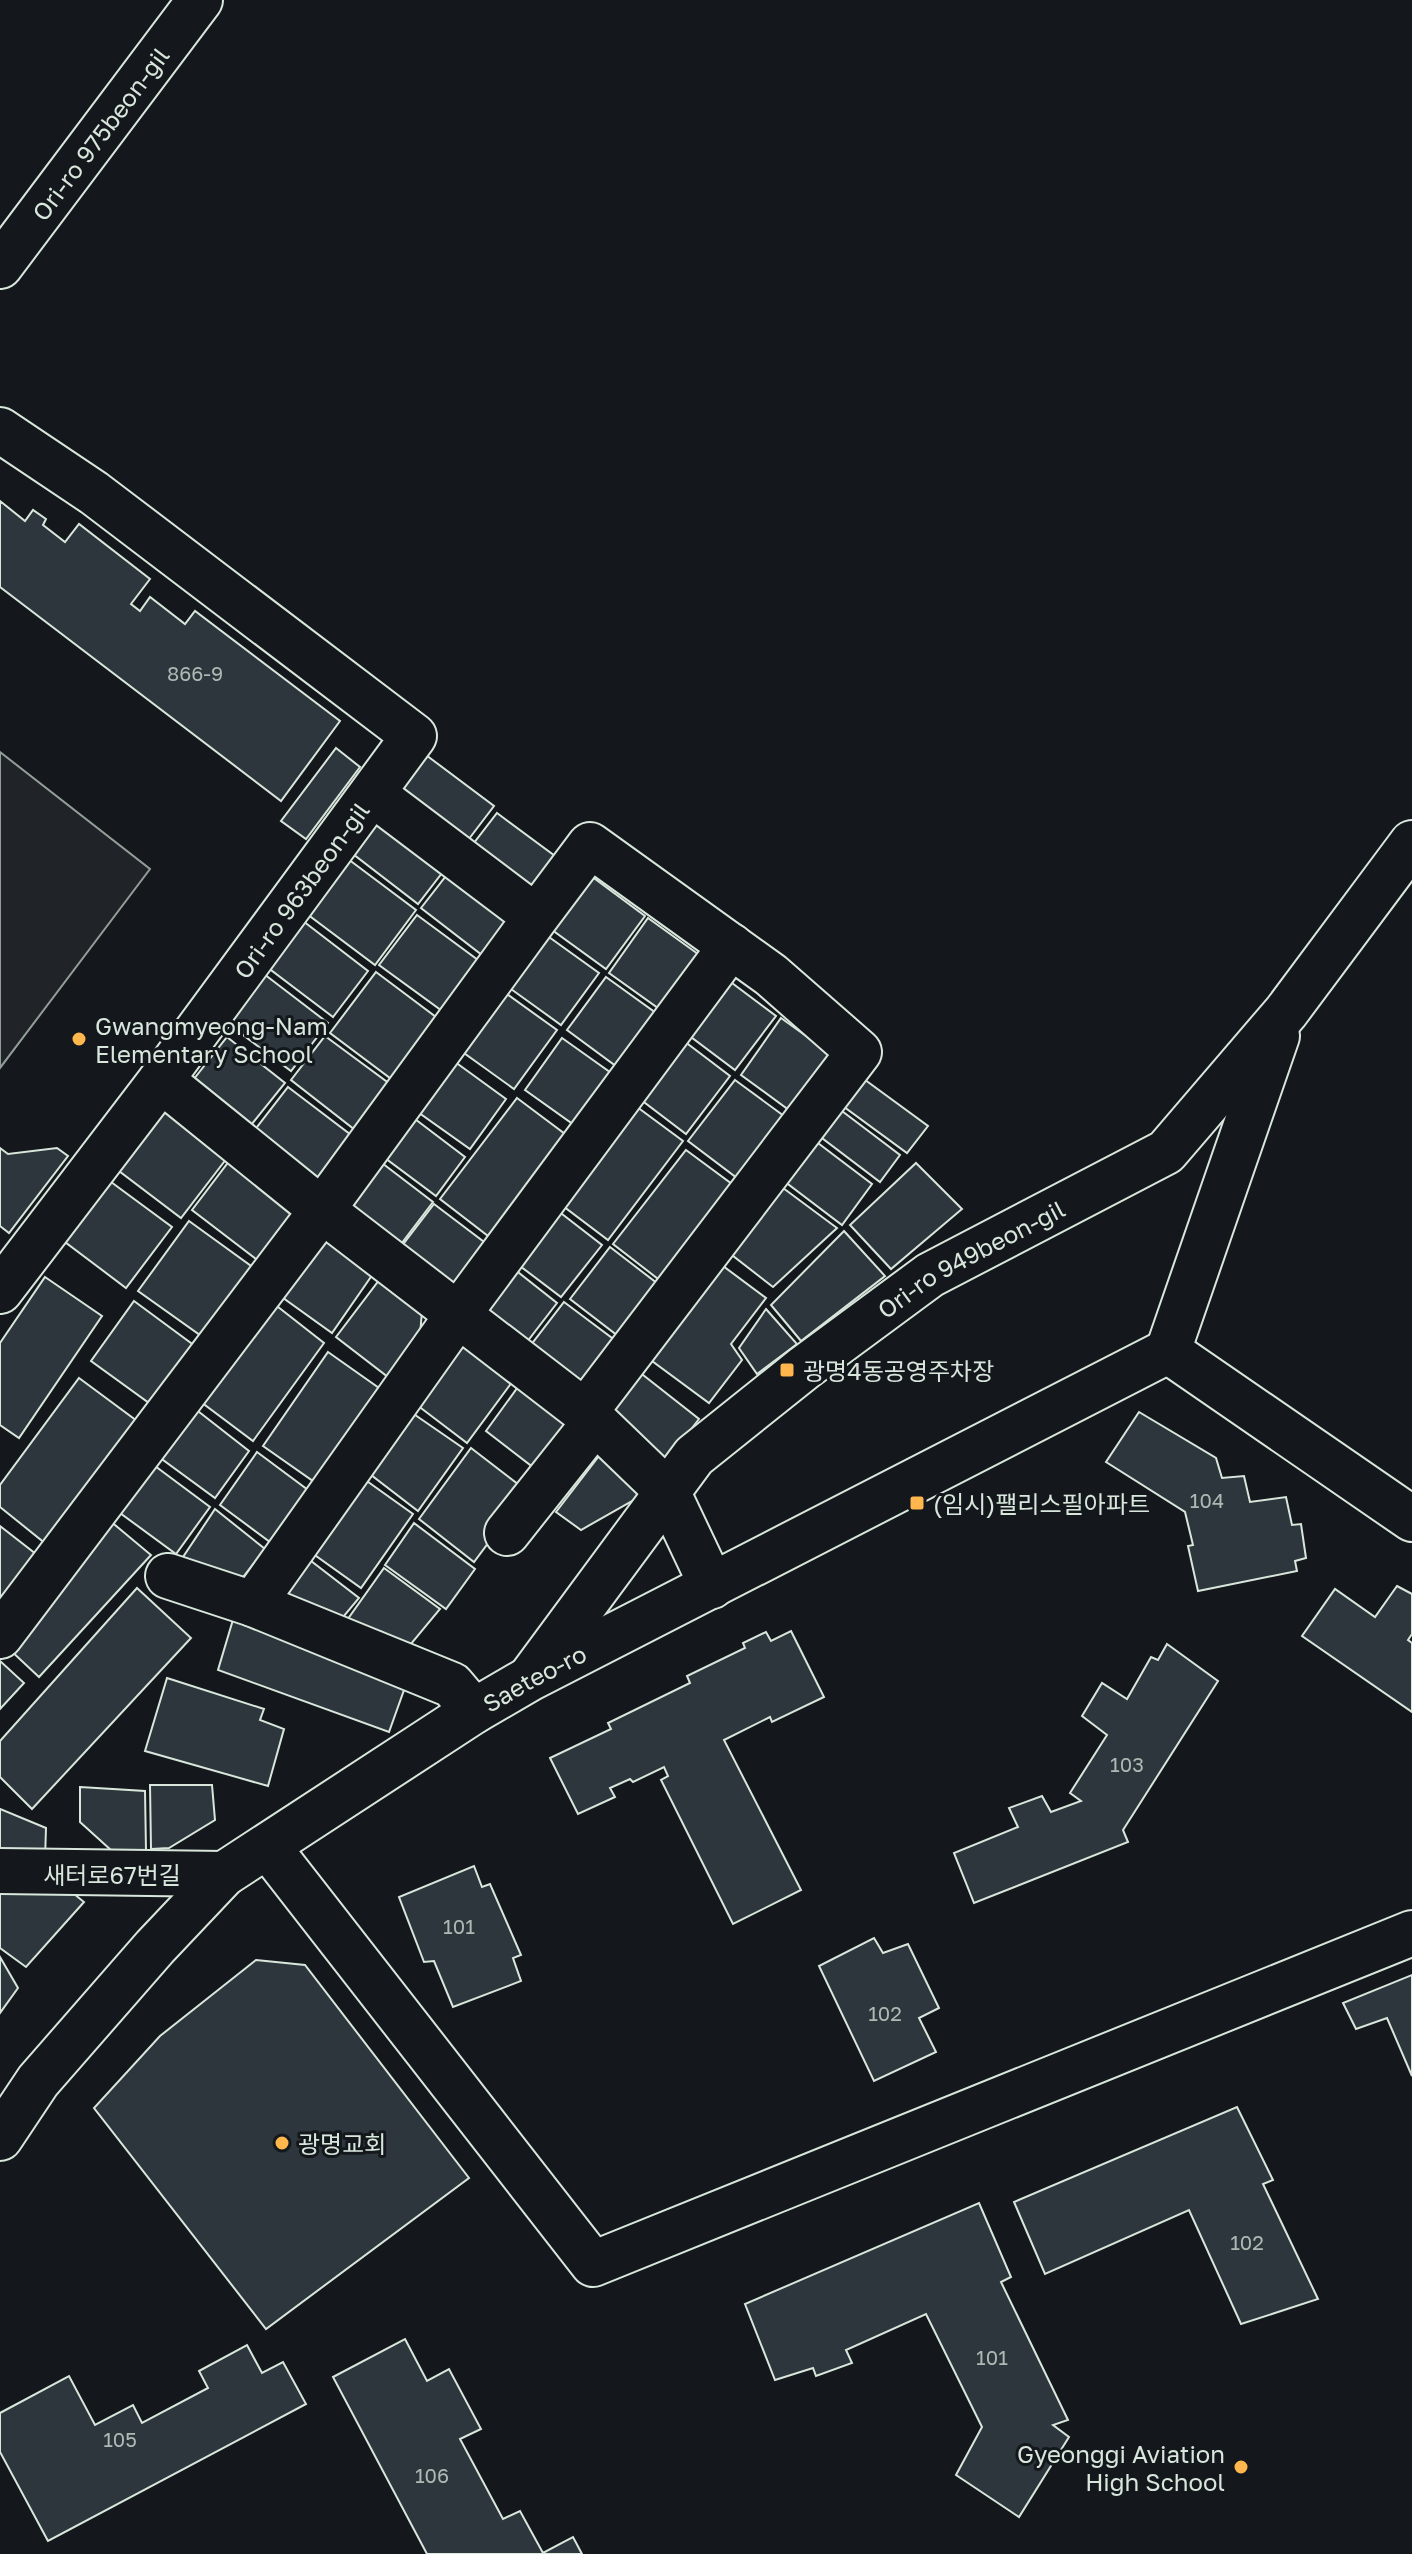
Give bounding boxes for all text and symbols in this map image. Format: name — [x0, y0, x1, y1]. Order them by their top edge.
street label: Ori-ro 975beon-gil — [25, 41, 174, 226]
house number: 866-9 — [167, 661, 223, 685]
street label: Ori-ro 963beon-gil — [227, 796, 375, 984]
place label: Gwangmyeong-Nam Elementary School — [95, 1011, 328, 1068]
marker: Gwangmyeong-Nam Elementary School — [70, 1030, 88, 1048]
street label: Ori-ro 949beon-gil — [871, 1193, 1069, 1324]
place label: 광명4동공영주차장 — [803, 1356, 994, 1385]
marker: 광명4동공영주차장 — [778, 1361, 796, 1379]
house number: 104 — [1190, 1488, 1224, 1512]
place label: (임시)팰리스필아파트 — [933, 1489, 1150, 1518]
marker: (임시)팰리스필아파트 — [908, 1494, 926, 1512]
street label: Saeteo-ro — [477, 1638, 591, 1718]
house number: 103 — [1110, 1752, 1144, 1776]
street label: 새터로67번길 — [43, 1860, 181, 1889]
house number: 101 — [443, 1914, 475, 1938]
house number: 102 — [868, 2001, 902, 2025]
place label: 광명교회 — [298, 2129, 386, 2158]
marker: 광명교회 — [273, 2134, 291, 2152]
house number: 102 — [1230, 2230, 1264, 2254]
house number: 101 — [976, 2345, 1008, 2369]
house number: 105 — [103, 2427, 137, 2451]
place label: Gyeonggi Aviation High School — [1017, 2439, 1225, 2496]
marker: Gyeonggi Aviation High School — [1232, 2458, 1250, 2476]
house number: 106 — [415, 2463, 449, 2487]

